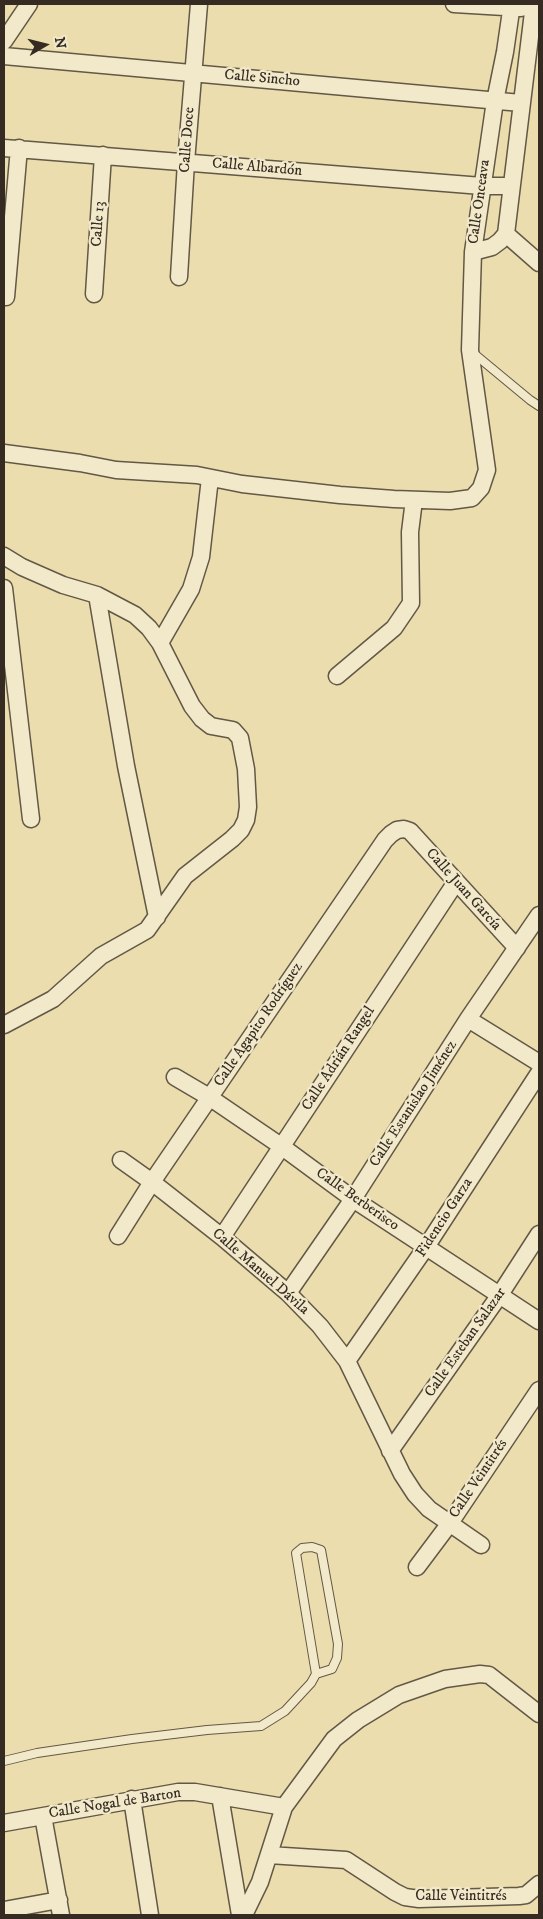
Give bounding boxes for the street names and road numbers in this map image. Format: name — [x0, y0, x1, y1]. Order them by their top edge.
street label: Calle Sincho — [223, 67, 301, 91]
street label: Calle Doce — [177, 107, 199, 173]
street label: Calle Albardón — [211, 155, 303, 181]
street label: Calle Onceava — [465, 159, 495, 245]
street label: Calle 13 — [88, 201, 110, 247]
street label: Calle Juan García — [421, 845, 505, 935]
street label: Calle Agapito Rodríguez — [211, 959, 307, 1091]
street label: Calle Adrián Rangel — [299, 1003, 379, 1115]
street label: Calle Estanislao Jiménez — [366, 1037, 462, 1171]
street label: Calle Berberisco — [312, 1165, 402, 1235]
street label: Fidencio Garza — [413, 1175, 477, 1261]
street label: Calle Manuel Dávila — [208, 1225, 312, 1319]
street label: Calle Esteban Salazar — [422, 1285, 510, 1401]
street label: Calle Veintitrés — [446, 1436, 512, 1522]
street label: Calle Nogal de Barton — [48, 1785, 182, 1823]
street label: Calle Veintitrés — [415, 1888, 507, 1906]

